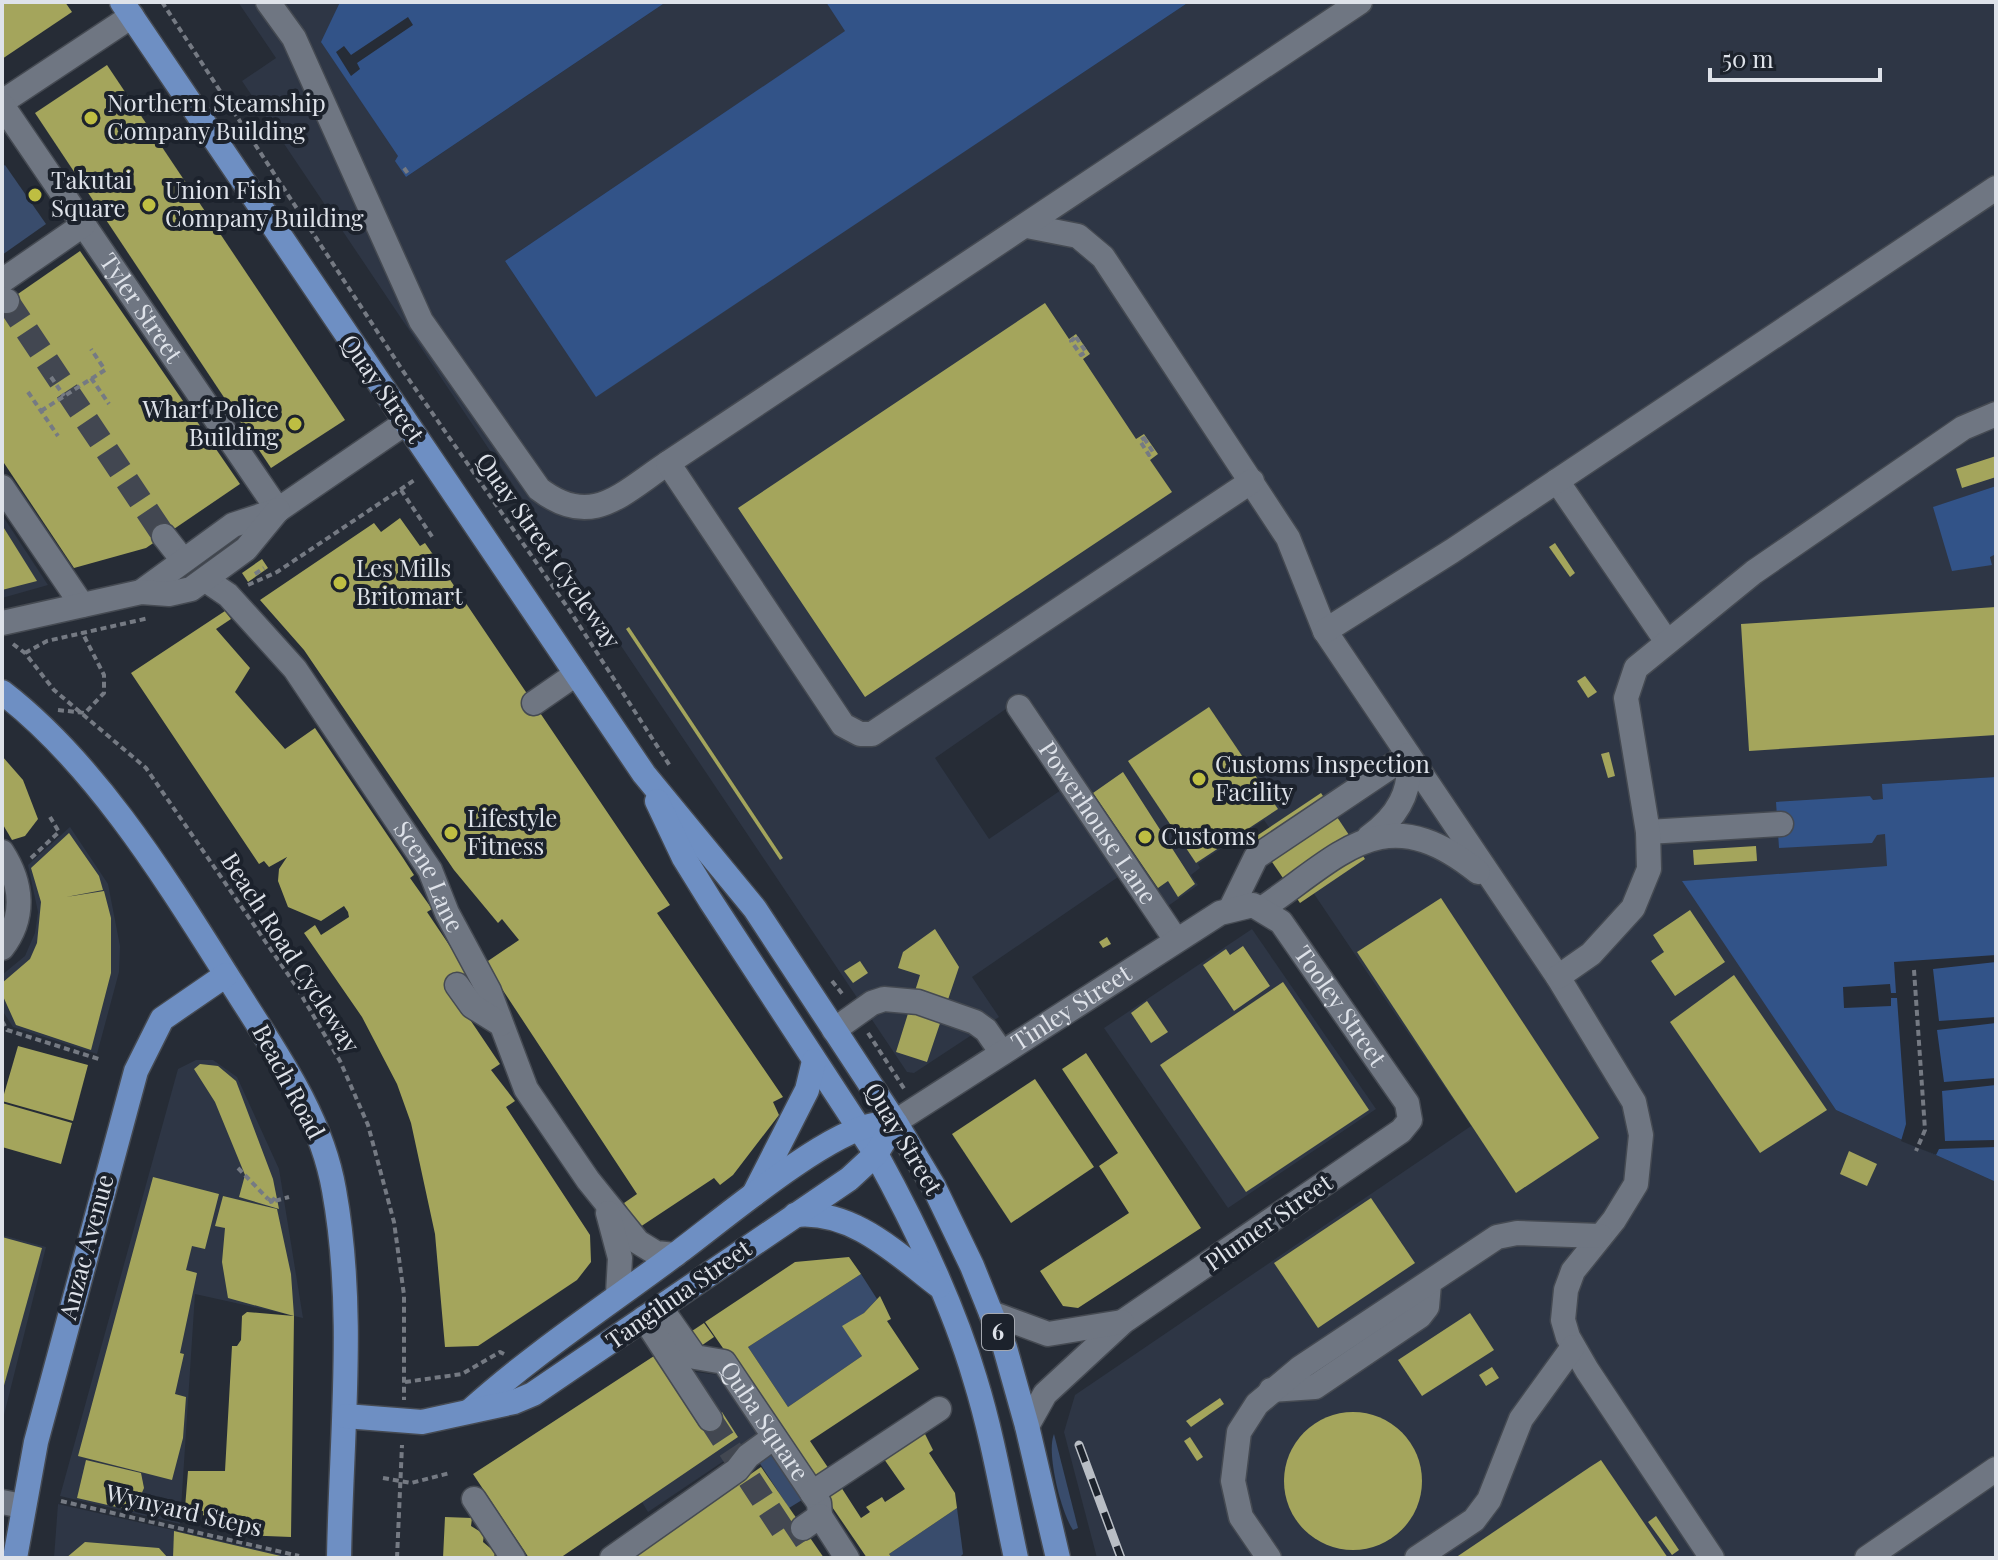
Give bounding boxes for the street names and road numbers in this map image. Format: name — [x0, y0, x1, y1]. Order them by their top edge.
street label: Tyler Street — [94, 246, 191, 369]
street label: Quay Street — [335, 327, 433, 449]
street label: Quay Street Cycleway — [470, 446, 629, 654]
street label: Powerhouse Lane — [1033, 734, 1165, 910]
street label: Scene Lane — [387, 814, 472, 937]
street label: Beach Road Cycleway — [215, 846, 368, 1058]
street label: Tooley Street — [1288, 939, 1395, 1072]
street label: Tinley Street — [1004, 956, 1137, 1057]
street label: Beach Road — [246, 1018, 333, 1144]
street label: Quay Street — [859, 1076, 951, 1200]
street label: Plumer Street — [1198, 1165, 1338, 1277]
street label: Anzac Avenue — [50, 1170, 120, 1323]
street label: Tangihua Street — [599, 1231, 757, 1355]
road number: 6 — [982, 1314, 1014, 1350]
street label: Quba Square — [714, 1354, 817, 1486]
street label: Wynyard Steps — [102, 1475, 266, 1543]

